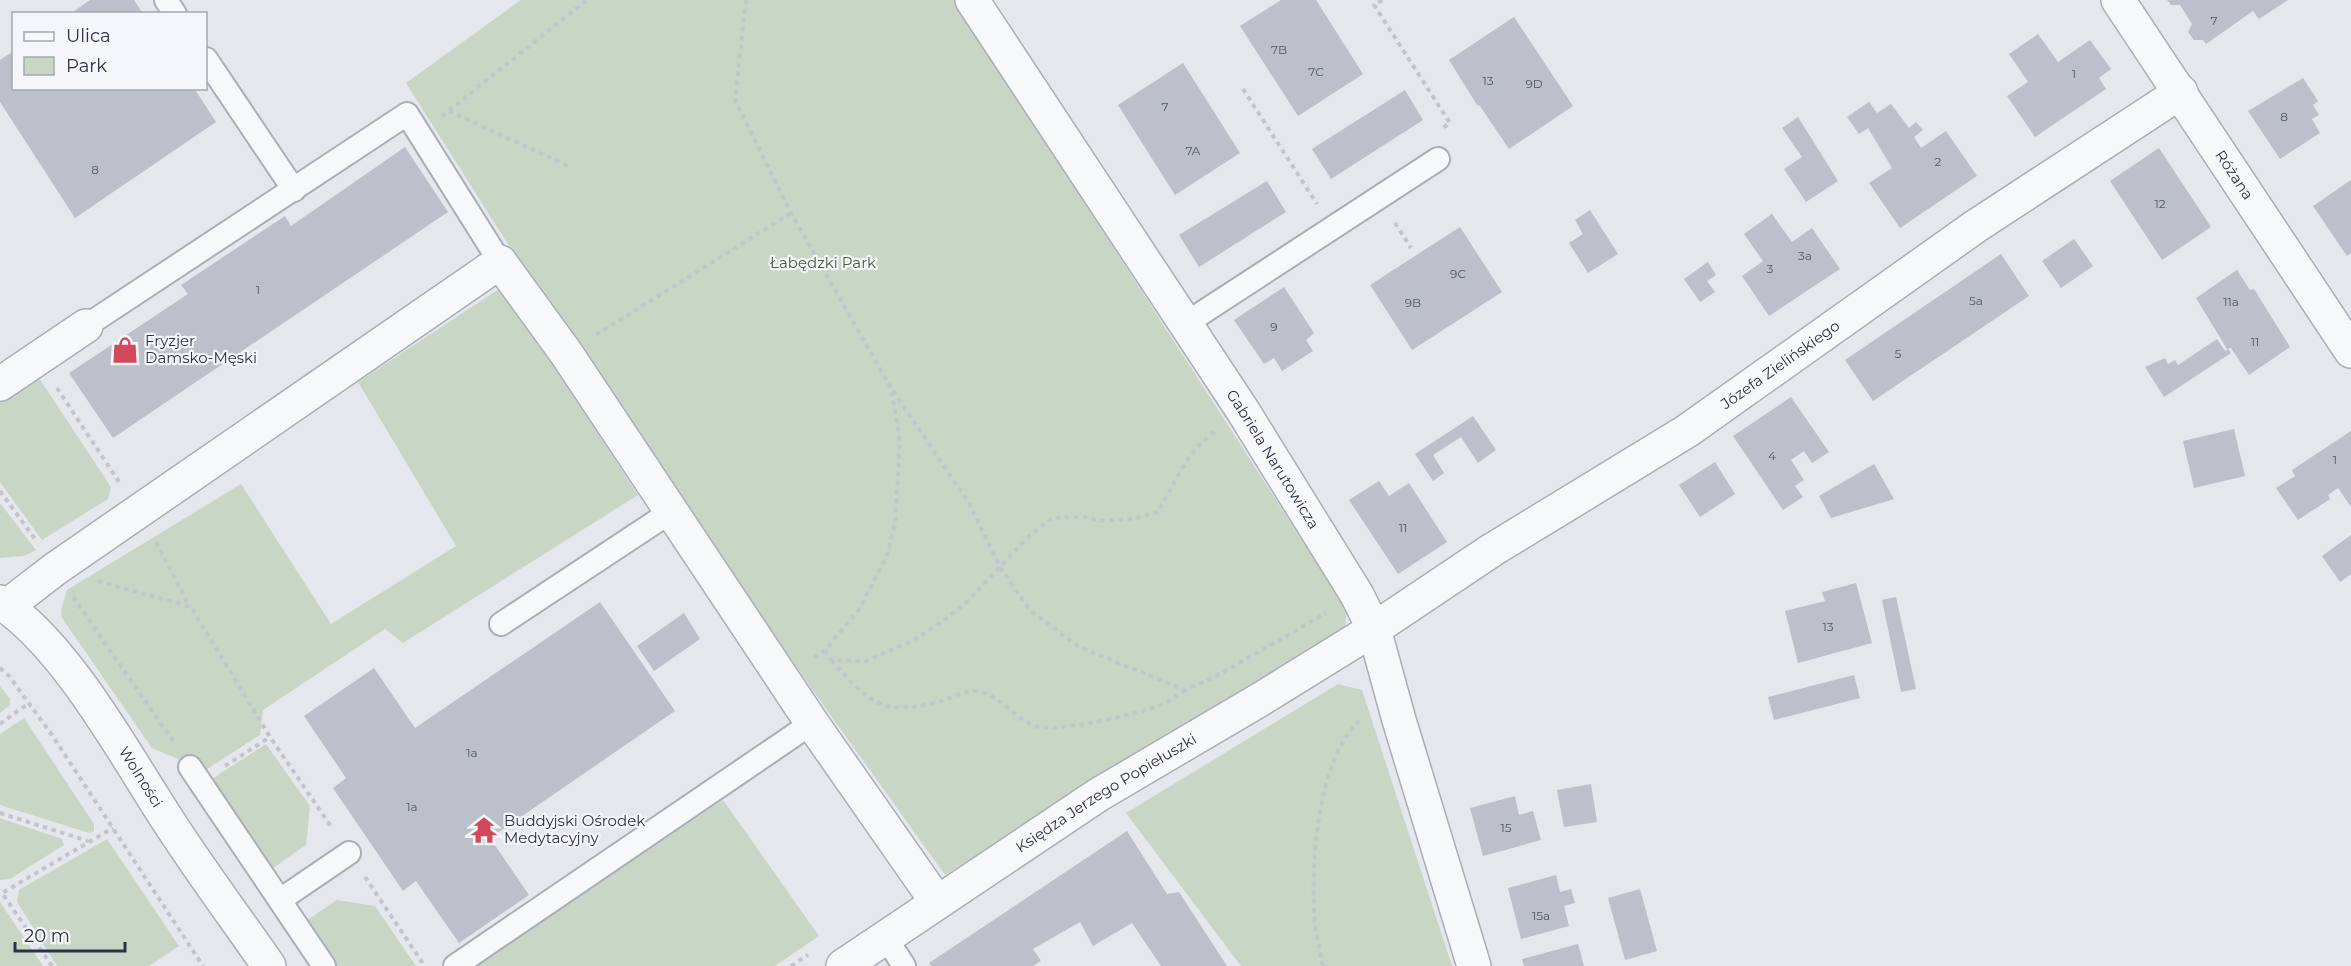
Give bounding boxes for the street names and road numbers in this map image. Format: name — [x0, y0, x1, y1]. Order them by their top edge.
street label: Różana — [2211, 146, 2258, 203]
street label: Józefa Zielińskiego — [1716, 316, 1843, 414]
street label: Gabriela Narutowicza — [1222, 386, 1324, 532]
street label: Księdza Jerzego Popiełuszki — [1012, 729, 1200, 856]
street label: Wolności — [115, 743, 167, 811]

